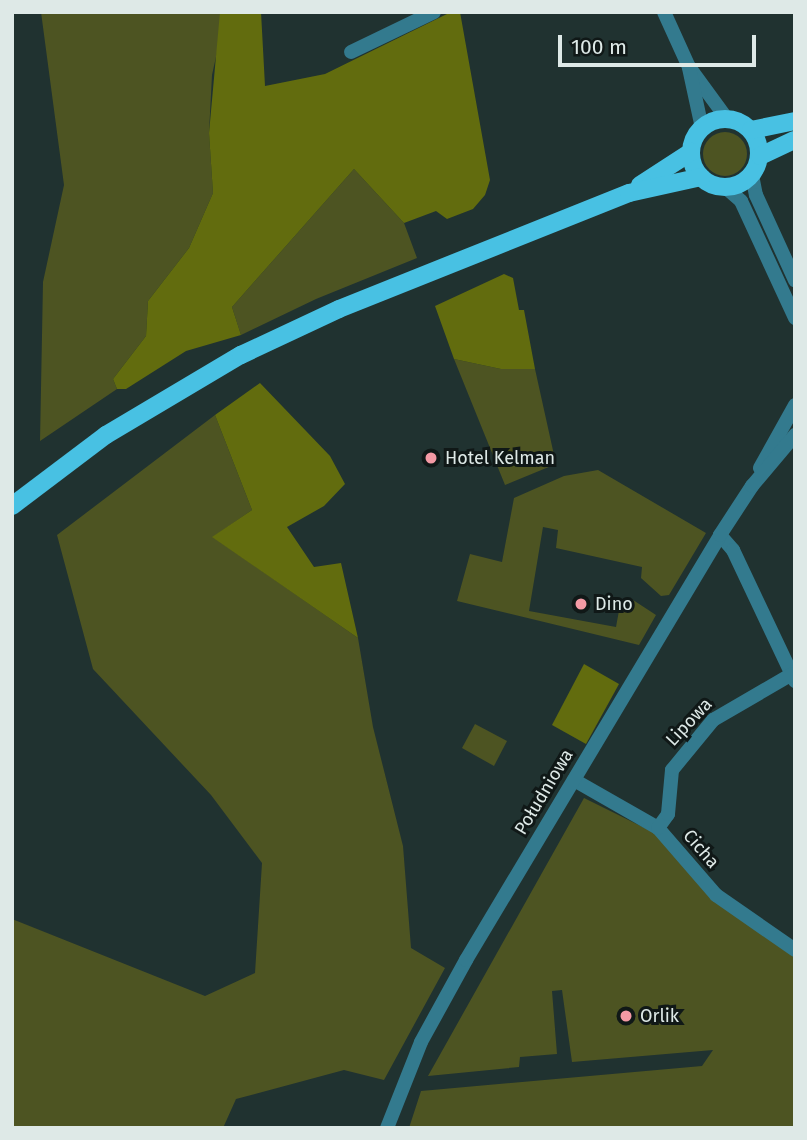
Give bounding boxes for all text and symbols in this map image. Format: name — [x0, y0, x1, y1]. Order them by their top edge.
scale bar — [562, 21, 760, 65]
text: 100 m — [571, 34, 627, 60]
place label: Hotel Kelman — [445, 447, 555, 469]
marker: Hotel Kelman — [423, 450, 439, 466]
place label: Dino — [595, 593, 633, 615]
marker: Dino — [573, 596, 589, 612]
street label: Lipowa — [661, 694, 717, 750]
street label: Południowa — [510, 745, 578, 839]
street label: Cicha — [678, 825, 724, 873]
place label: Orlik — [640, 1005, 679, 1027]
marker: Orlik — [618, 1008, 634, 1024]

